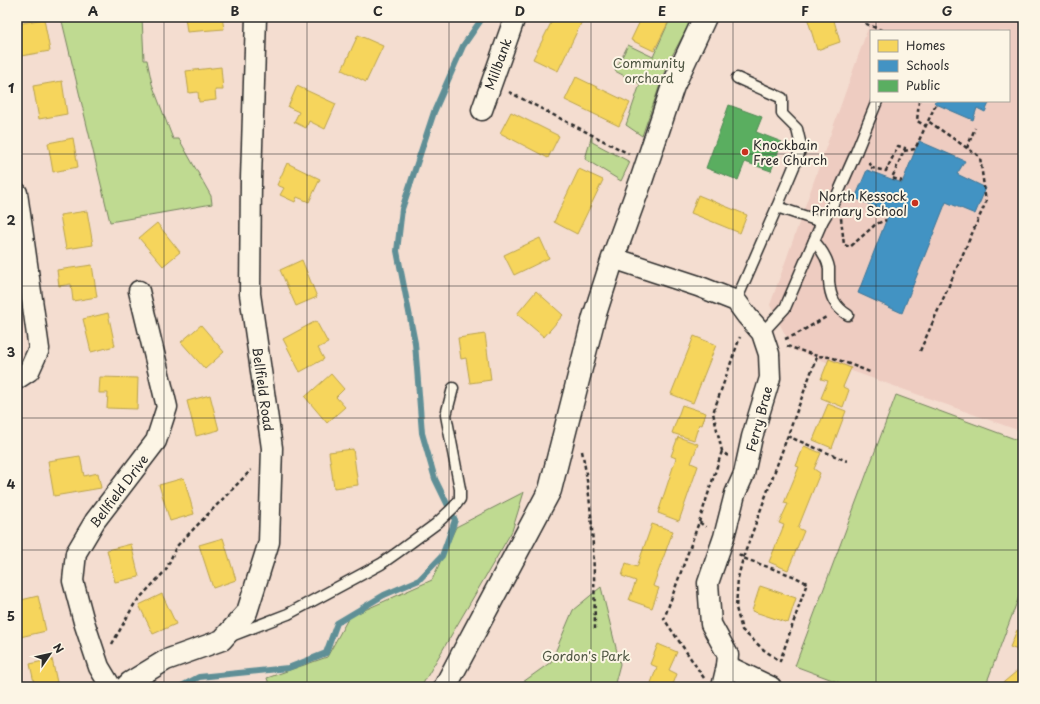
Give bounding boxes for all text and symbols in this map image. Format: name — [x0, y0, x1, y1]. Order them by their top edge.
text: A — [88, 1, 98, 20]
text: B — [231, 1, 240, 20]
text: C — [373, 1, 383, 20]
text: D — [515, 1, 525, 20]
text: E — [658, 1, 666, 20]
text: F — [801, 1, 809, 20]
text: G — [942, 1, 952, 20]
legend — [870, 30, 1010, 102]
street label: Millbank — [479, 35, 516, 92]
text: Homes — [906, 36, 945, 54]
park label: Community orchard — [613, 53, 685, 87]
text: Schools — [906, 56, 950, 74]
text: Public — [906, 76, 940, 94]
text: 1 — [8, 78, 14, 97]
place label: Knockbain Free Church — [753, 135, 827, 169]
marker: Knockbain Free Church — [740, 147, 750, 157]
place label: North Kessock Primary School — [811, 186, 908, 220]
marker: North Kessock Primary School — [910, 198, 920, 208]
text: 2 — [6, 210, 16, 229]
text: 3 — [7, 342, 16, 361]
street label: Bellfield Road — [248, 346, 279, 432]
street label: Ferry Brae — [741, 384, 776, 454]
street label: Bellfield Drive — [85, 450, 152, 531]
text: 4 — [7, 474, 16, 493]
text: 5 — [7, 606, 15, 625]
north arrow — [30, 634, 70, 674]
text: N — [49, 640, 68, 657]
park label: Gordon's Park — [542, 646, 630, 665]

